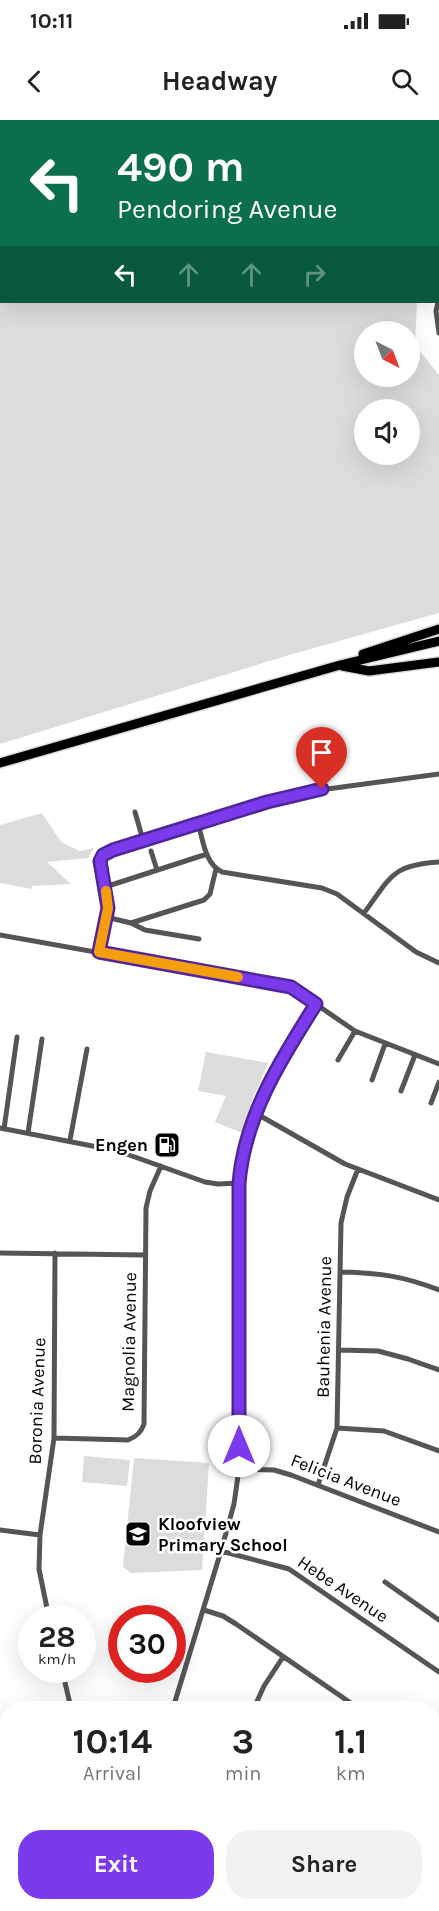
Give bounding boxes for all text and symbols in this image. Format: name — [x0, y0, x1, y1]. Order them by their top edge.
text: 10:11 — [30, 8, 73, 34]
icon: back — [18, 65, 51, 98]
text: Headway — [162, 65, 277, 97]
icon: search — [388, 65, 421, 98]
text: 490 m — [117, 142, 245, 192]
icon: left — [18, 144, 96, 222]
text: Pendoring Avenue — [117, 193, 337, 225]
icon: left — [109, 258, 142, 291]
icon: ahead — [172, 258, 205, 291]
icon: ahead — [235, 258, 268, 291]
icon: right — [298, 258, 331, 291]
north arrow — [354, 321, 420, 387]
map controls — [354, 321, 420, 465]
button: sound — [354, 399, 420, 465]
pin — [296, 727, 347, 789]
icon: arrive — [305, 736, 338, 769]
fuel station icon: Engen — [152, 1130, 182, 1160]
place label: Engen — [95, 1134, 148, 1156]
street label: Bauhenia Avenue — [312, 1256, 336, 1398]
street label: Magnolia Avenue — [117, 1272, 141, 1412]
street label: Boronia Avenue — [24, 1337, 50, 1465]
position arrow — [207, 1414, 271, 1478]
street label: Felicia Avenue — [288, 1449, 404, 1511]
place label: Kloofview Primary School — [158, 1513, 288, 1556]
school or university icon: Kloofview Primary School — [123, 1519, 153, 1549]
street label: Hebe Avenue — [293, 1551, 393, 1627]
speed limit sign: 30 — [108, 1605, 186, 1683]
text: 28 — [38, 1619, 76, 1655]
text: km/h — [38, 1650, 76, 1668]
text: 10:14 — [73, 1720, 152, 1762]
text: 3 — [232, 1720, 254, 1762]
text: 1.1 — [334, 1720, 367, 1762]
text: Arrival — [83, 1762, 142, 1785]
text: min — [225, 1762, 261, 1785]
text: km — [336, 1762, 366, 1785]
button: Exit — [18, 1830, 214, 1899]
button: Share — [226, 1830, 422, 1899]

